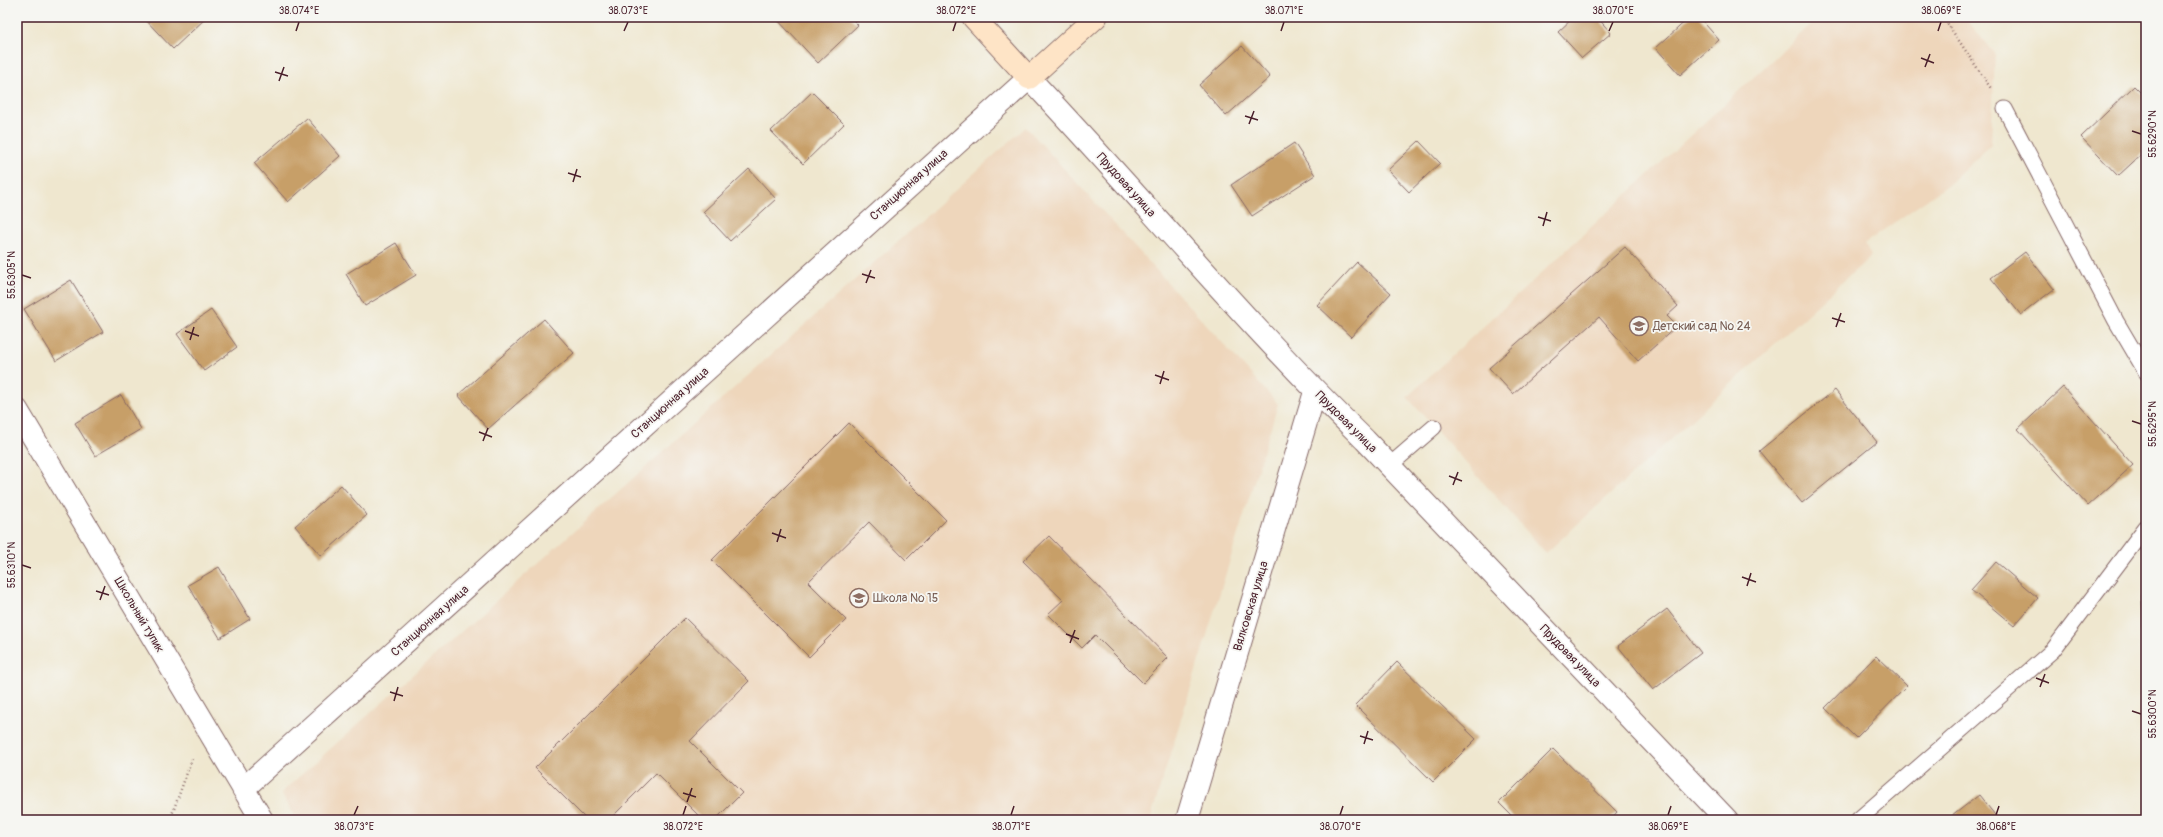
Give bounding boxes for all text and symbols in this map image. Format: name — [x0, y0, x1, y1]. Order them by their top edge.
text: 38.074°E — [279, 5, 319, 17]
text: 38.073°E — [608, 5, 648, 17]
text: 38.072°E — [936, 5, 976, 17]
text: 38.071°E — [1265, 5, 1303, 17]
text: 38.070°E — [1592, 5, 1634, 17]
text: 38.069°E — [1921, 5, 1961, 17]
text: 55.6290°N — [2147, 110, 2159, 158]
street label: Станционная улица — [867, 146, 951, 224]
street label: Прудовая улица — [1093, 150, 1159, 221]
text: 55.6305°N — [6, 251, 18, 299]
school or university icon: Детский сад № 24 — [1628, 315, 1650, 337]
place label: Детский сад № 24 — [1652, 319, 1750, 334]
street label: Станционная улица — [628, 364, 712, 442]
street label: Прудовая улица — [1312, 388, 1380, 456]
text: 55.6295°N — [2147, 401, 2159, 447]
text: 55.6310°N — [6, 542, 18, 588]
street label: Вялковская улица — [1230, 559, 1272, 653]
street label: Школьный тупик — [111, 575, 167, 655]
street label: Станционная улица — [388, 582, 472, 660]
school or university icon: Школа № 15 — [848, 587, 870, 609]
place label: Школа № 15 — [873, 591, 938, 606]
street label: Прудовая улица — [1536, 622, 1604, 691]
text: 55.6300°N — [2147, 689, 2159, 739]
text: 38.073°E — [334, 821, 374, 833]
text: 38.072°E — [663, 821, 703, 833]
text: 38.071°E — [992, 821, 1030, 833]
text: 38.070°E — [1319, 821, 1361, 833]
text: 38.069°E — [1648, 821, 1688, 833]
text: 38.068°E — [1976, 821, 2016, 833]

